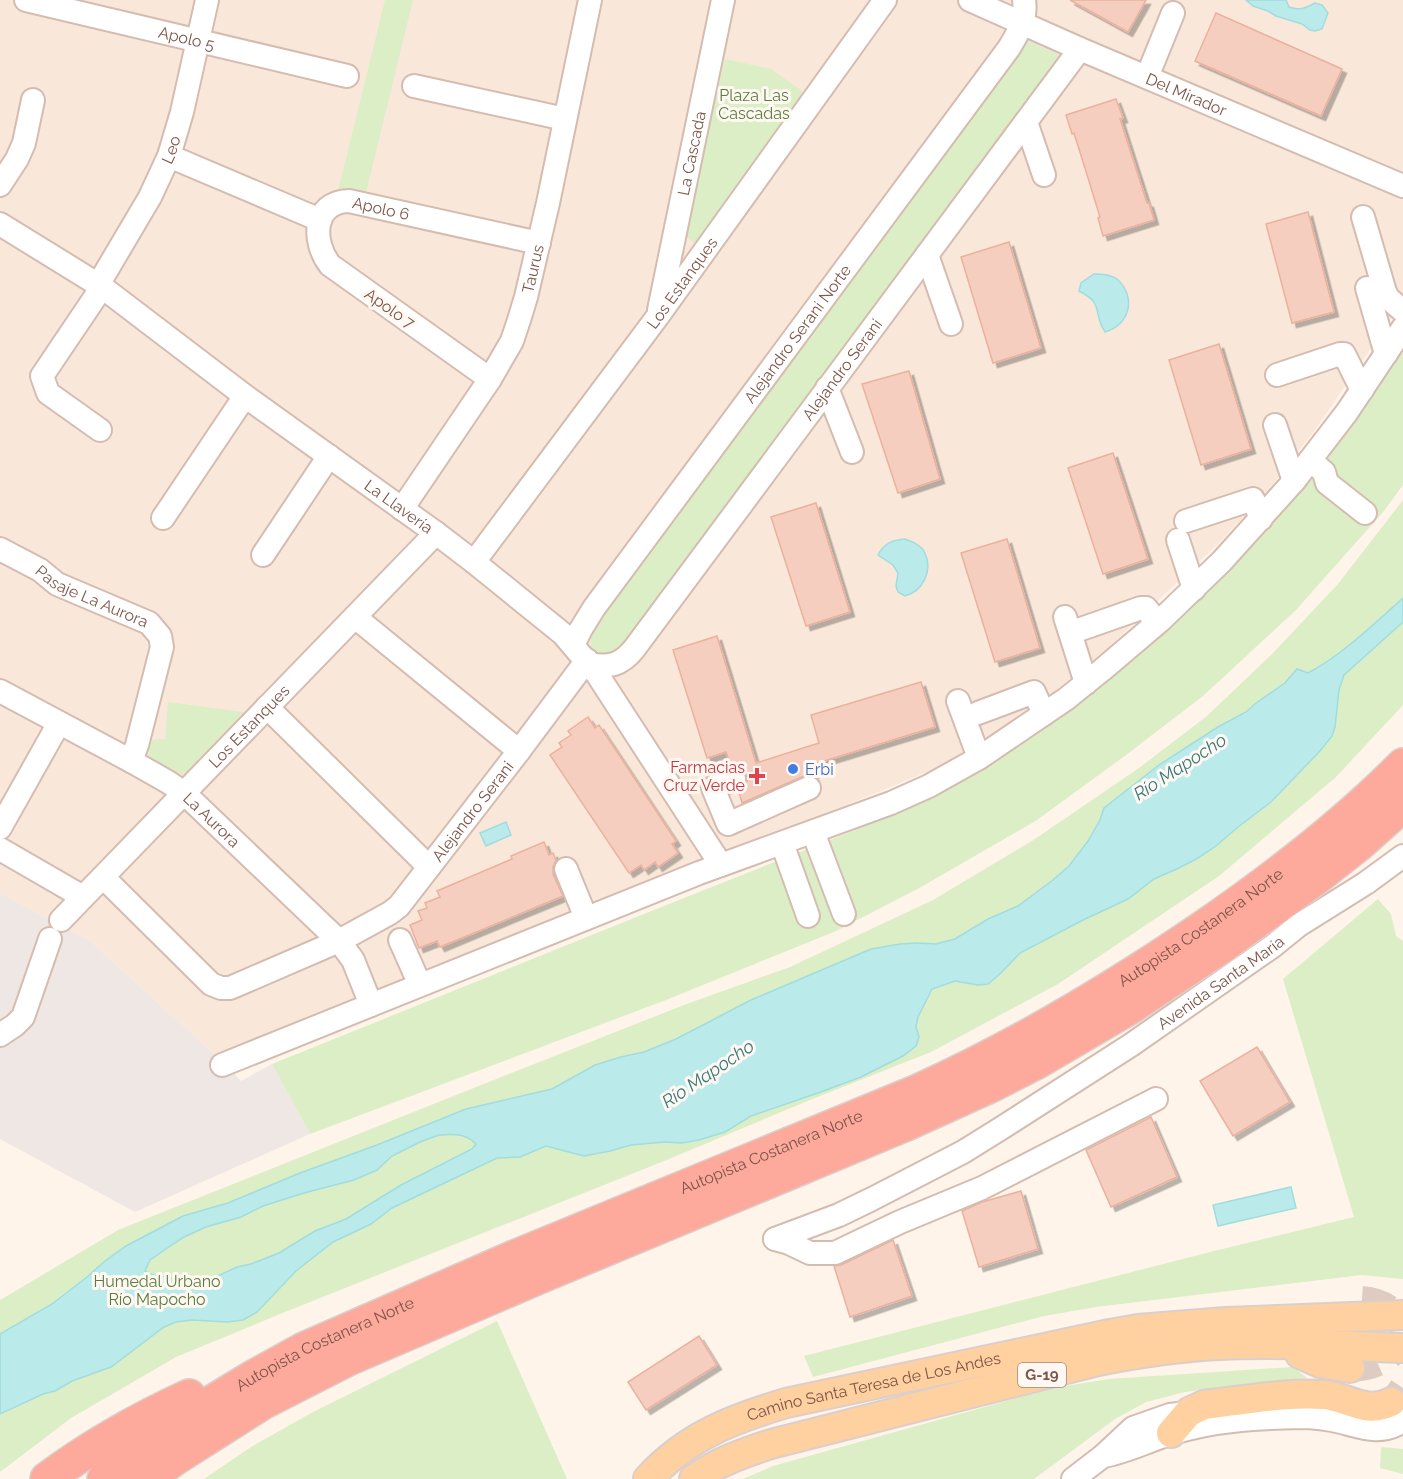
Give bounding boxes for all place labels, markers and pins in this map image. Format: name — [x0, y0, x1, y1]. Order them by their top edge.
place label: Farmacias Cruz Verde — [664, 758, 745, 795]
place label: Erbi — [805, 760, 834, 779]
marker: Erbi — [786, 762, 800, 776]
marker: Farmacias Cruz Verde — [750, 769, 764, 783]

